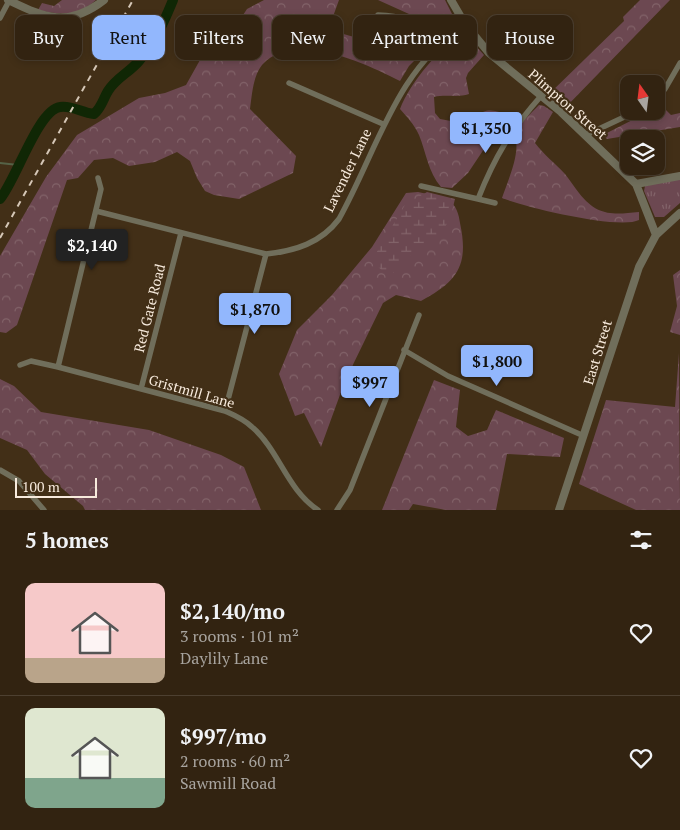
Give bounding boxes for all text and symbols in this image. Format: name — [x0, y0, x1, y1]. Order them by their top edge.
chip: Buy — [15, 15, 82, 60]
chip: Rent — [92, 15, 165, 60]
chip: Filters — [175, 15, 262, 60]
chip: New — [272, 15, 343, 60]
chip: Apartment — [353, 15, 477, 60]
chip: House — [487, 15, 573, 60]
street label: Plimpton Street — [525, 64, 612, 144]
north arrow — [620, 75, 665, 120]
map controls — [620, 75, 665, 175]
pin: $1,350 — [445, 112, 527, 154]
text: $1,350 — [461, 117, 511, 139]
street label: Lavender Lane — [319, 125, 375, 215]
button: layers — [620, 130, 665, 175]
pin: $2,140 — [51, 228, 133, 271]
text: $2,140 — [67, 234, 117, 256]
street label: Red Gate Road — [129, 262, 169, 354]
pin: $1,870 — [214, 292, 296, 335]
text: $1,870 — [230, 298, 280, 320]
street label: East Street — [578, 316, 616, 387]
pin: $1,800 — [456, 344, 538, 387]
text: $1,800 — [472, 350, 522, 372]
pin: $997 — [340, 366, 400, 408]
street label: Gristmill Lane — [147, 370, 237, 412]
text: $997 — [352, 371, 388, 393]
scale bar — [15, 475, 98, 498]
text: 100 m — [22, 477, 60, 496]
text: 5 homes — [25, 526, 109, 554]
icon: filters — [627, 526, 655, 554]
text: $2,140/mo — [180, 597, 285, 625]
icon: home — [65, 603, 125, 663]
icon: heart — [627, 619, 655, 647]
text: 3 rooms · 101 m² — [180, 625, 299, 647]
text: Daylily Lane — [180, 647, 268, 669]
text: $997/mo — [180, 722, 267, 750]
icon: home — [65, 728, 125, 788]
icon: heart — [627, 744, 655, 772]
text: 2 rooms · 60 m² — [180, 750, 290, 772]
text: Sawmill Road — [180, 772, 276, 794]

